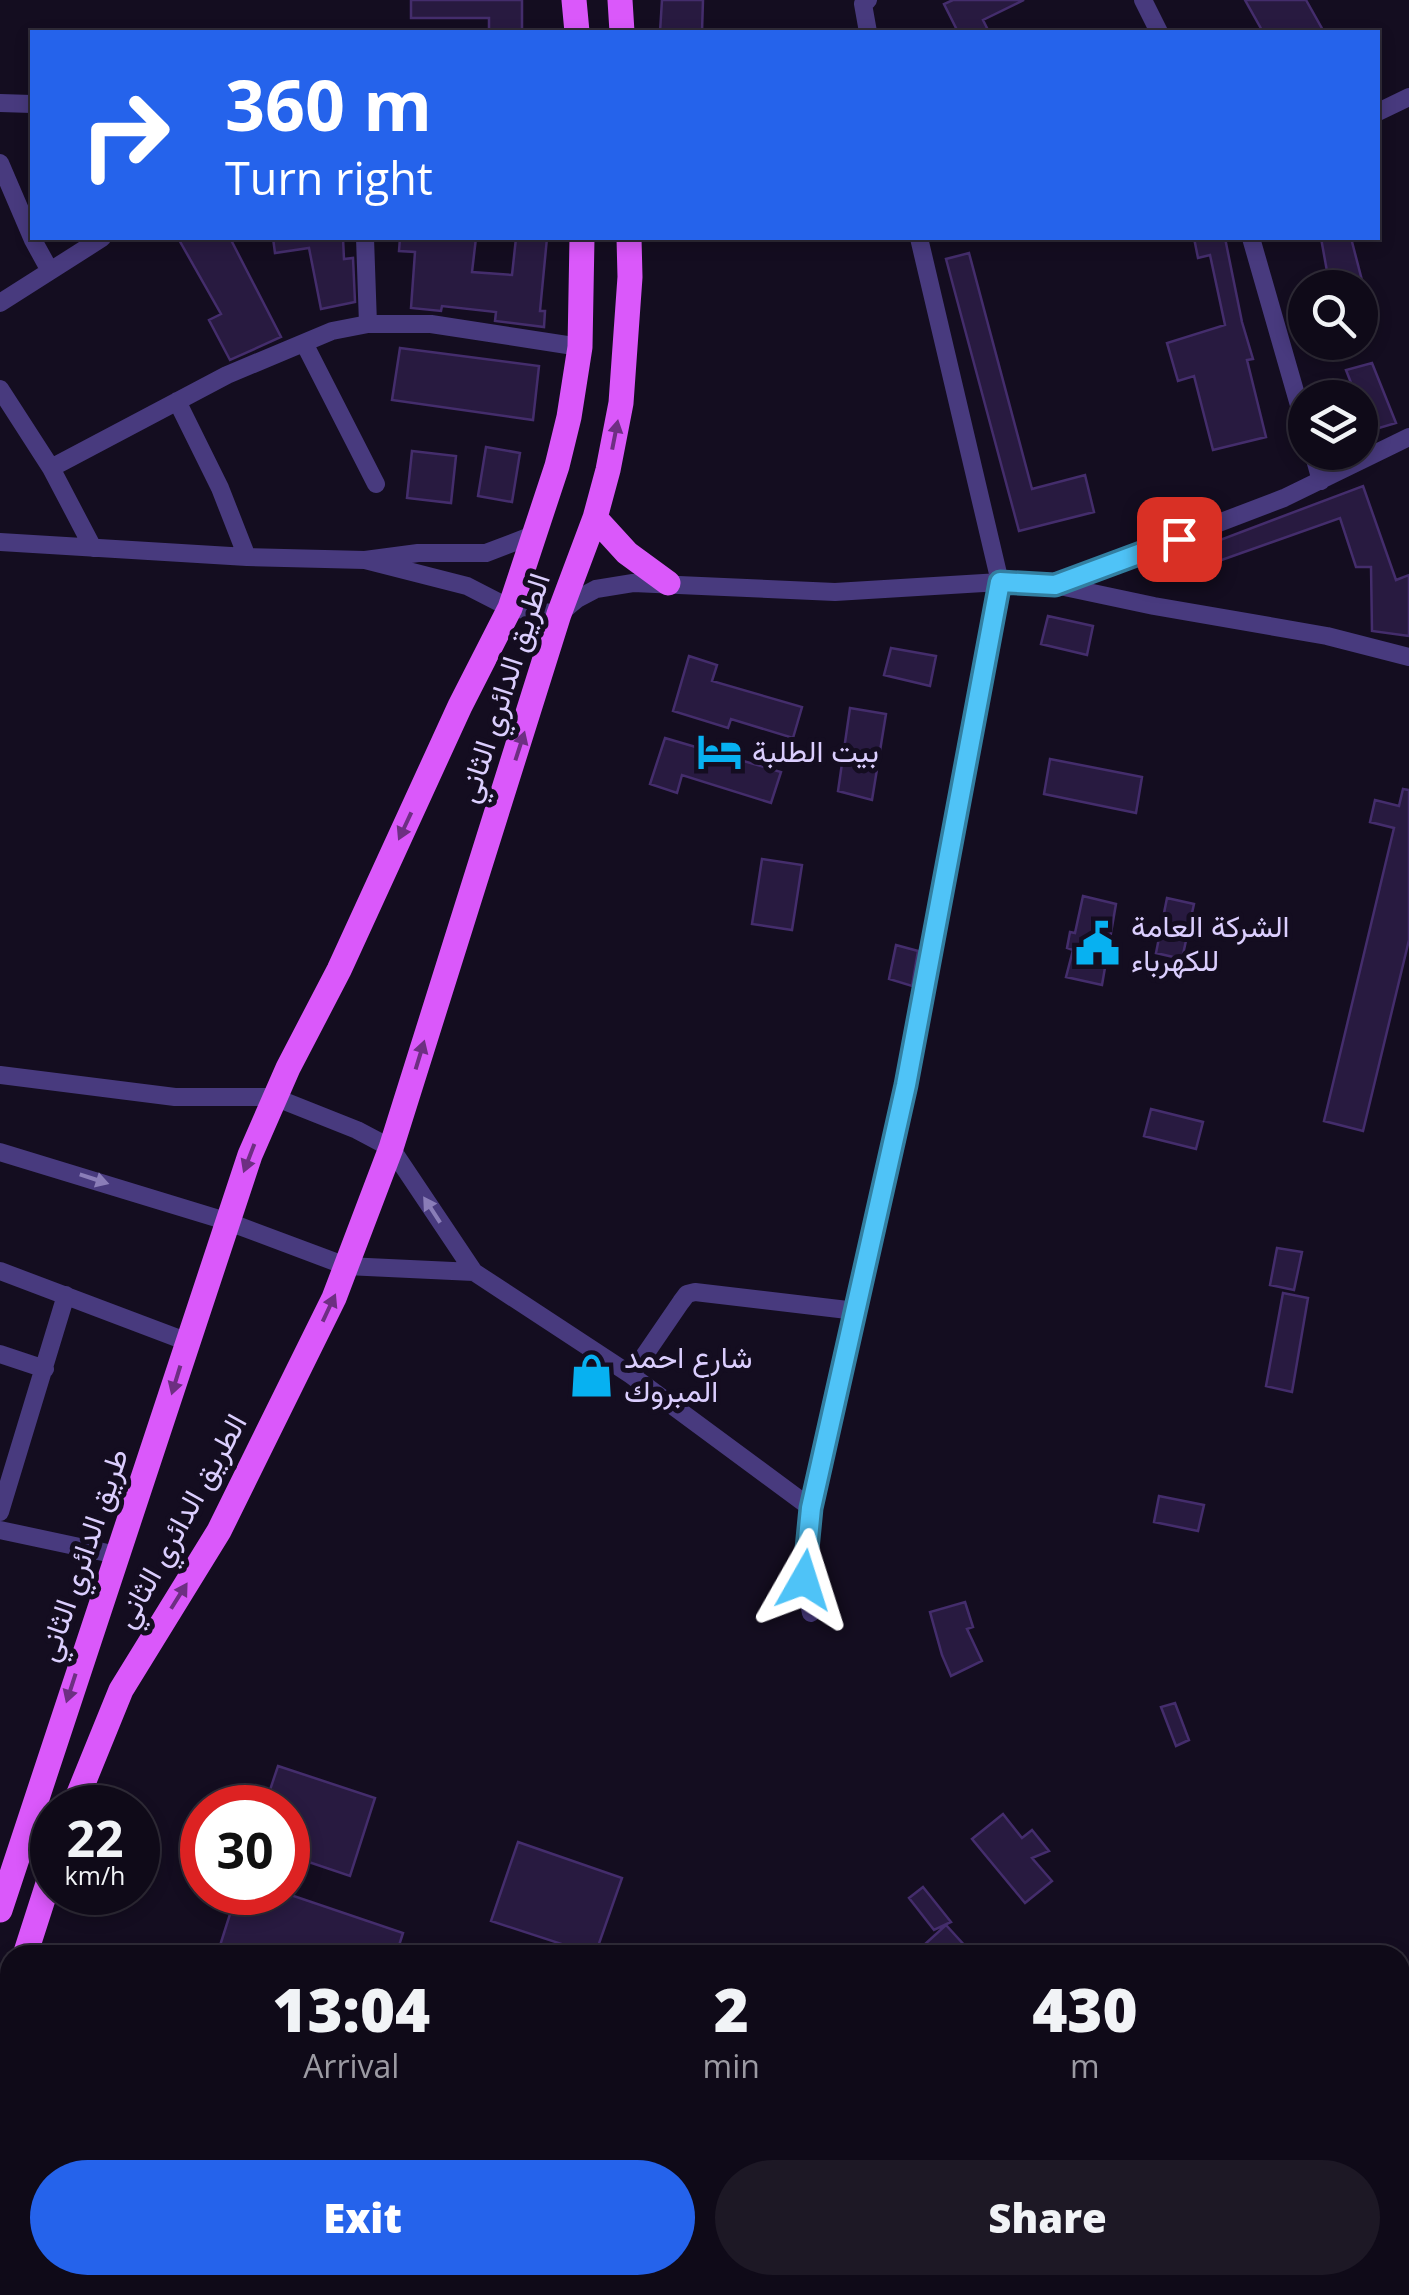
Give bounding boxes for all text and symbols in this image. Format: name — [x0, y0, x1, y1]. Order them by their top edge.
text: 360 m — [225, 56, 432, 152]
icon: right — [60, 70, 190, 200]
text: Turn right — [225, 147, 433, 208]
map controls — [1288, 270, 1378, 470]
button: search — [1288, 270, 1378, 360]
button: layers — [1288, 380, 1378, 470]
one-way arrow — [608, 419, 623, 451]
pin — [1137, 497, 1222, 582]
icon: arrive — [1152, 512, 1207, 567]
street label: الطريق الدائري الثاني — [446, 568, 564, 809]
hotel icon: بيت الطلبة — [695, 728, 743, 776]
one-way arrow — [513, 730, 528, 760]
place label: بيت الطلبة — [752, 730, 879, 771]
one-way arrow — [397, 811, 413, 841]
place label: الشركة العامة للكهرباء — [1131, 905, 1290, 980]
public building icon: الشركة العامة للكهرباء — [1074, 920, 1122, 968]
one-way arrow — [413, 1039, 428, 1070]
one-way arrow — [240, 1144, 256, 1174]
one-way arrow — [79, 1172, 109, 1187]
one-way arrow — [424, 1197, 442, 1224]
one-way arrow — [320, 1293, 337, 1322]
place label: شارع احمد المبروك — [624, 1336, 752, 1411]
shop icon: شارع احمد المبروك — [567, 1351, 615, 1399]
one-way arrow — [168, 1366, 183, 1396]
street label: الطريق الدائري الثاني — [104, 1406, 260, 1637]
street label: طريق الدائري الثاني — [26, 1443, 142, 1668]
position arrow — [752, 1528, 856, 1632]
one-way arrow — [169, 1582, 187, 1610]
one-way arrow — [63, 1673, 78, 1703]
speed limit sign: 30 — [180, 1785, 310, 1915]
text: 22 — [66, 1804, 124, 1872]
text: km/h — [65, 1858, 125, 1892]
text: 13:04 — [272, 1968, 430, 2050]
text: 2 — [714, 1968, 749, 2050]
text: 430 — [1032, 1968, 1138, 2050]
text: Arrival — [303, 2044, 399, 2087]
text: min — [703, 2044, 760, 2087]
text: m — [1070, 2044, 1100, 2087]
button: Exit — [30, 2160, 695, 2275]
button: Share — [715, 2160, 1380, 2275]

